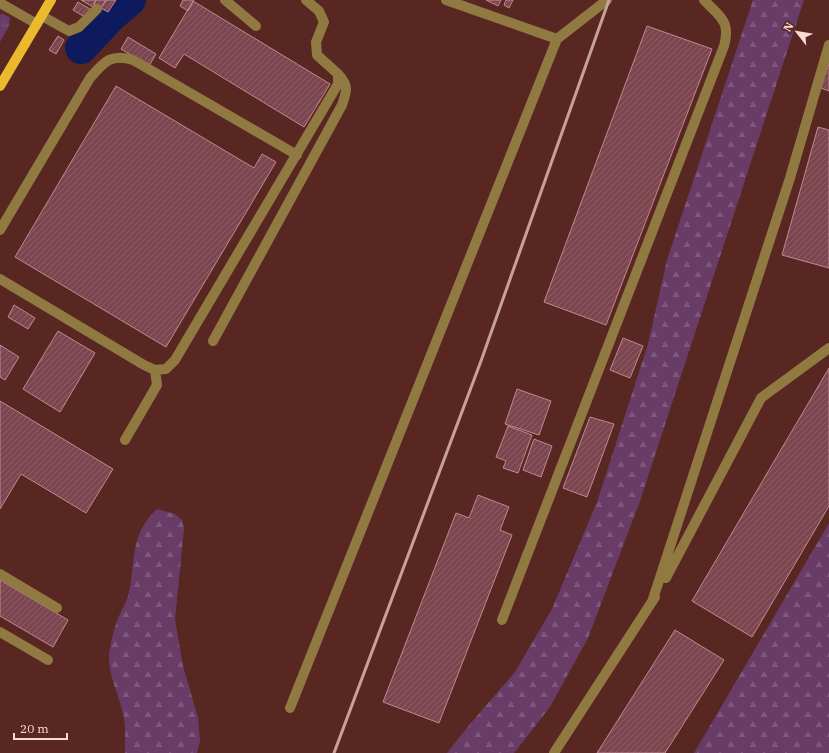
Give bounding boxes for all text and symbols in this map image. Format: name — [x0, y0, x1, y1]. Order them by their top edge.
north arrow — [777, 12, 817, 52]
text: N — [780, 19, 797, 34]
scale bar — [14, 715, 67, 741]
text: 20 m — [20, 721, 49, 736]

